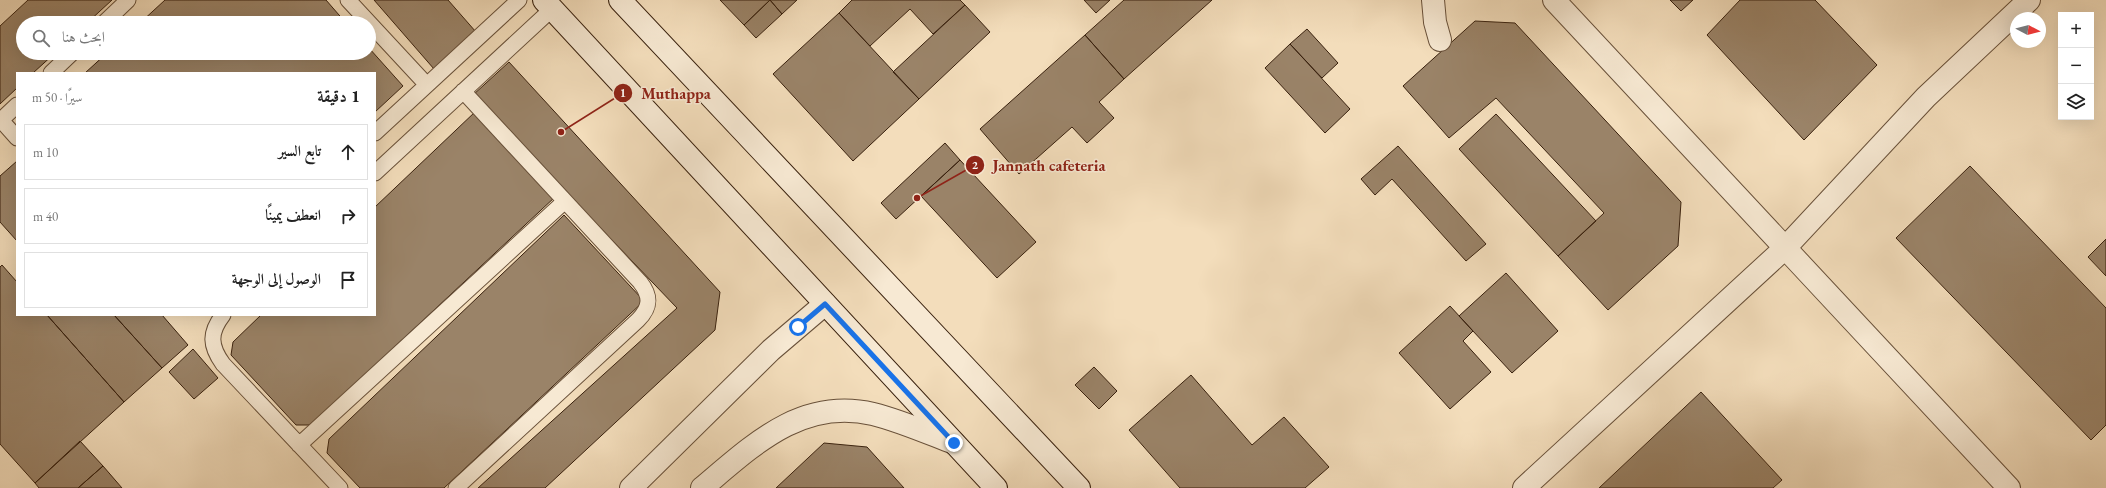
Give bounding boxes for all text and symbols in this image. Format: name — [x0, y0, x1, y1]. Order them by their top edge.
north arrow — [2010, 12, 2046, 48]
map controls — [2058, 12, 2094, 120]
button: + — [2058, 12, 2094, 48]
search box — [16, 16, 376, 60]
icon: search — [30, 27, 52, 49]
text: ابحث هنا — [62, 27, 105, 46]
button: − — [2058, 48, 2094, 84]
callout: Muthappa — [613, 79, 719, 107]
text: Muthappa — [641, 83, 712, 104]
button: layers — [2058, 84, 2094, 120]
text: 1 دقيقة — [317, 85, 360, 107]
text: 1 — [620, 85, 626, 101]
text: سيرًا · 50 m — [32, 89, 82, 106]
text: تابع السير — [278, 141, 321, 160]
icon: ahead — [337, 141, 359, 163]
text: 10 m — [33, 144, 58, 161]
callout: Jannath cafeteria — [965, 151, 1114, 179]
text: Jannath cafeteria — [991, 155, 1106, 176]
text: 2 — [972, 157, 979, 173]
text: انعطف يمينًا — [265, 205, 321, 224]
icon: right — [337, 205, 359, 227]
text: 40 m — [33, 208, 58, 225]
text: الوصول إلى الوجهة — [232, 269, 321, 288]
icon: arrive — [337, 269, 359, 291]
route start — [789, 318, 807, 336]
route end — [945, 434, 963, 452]

